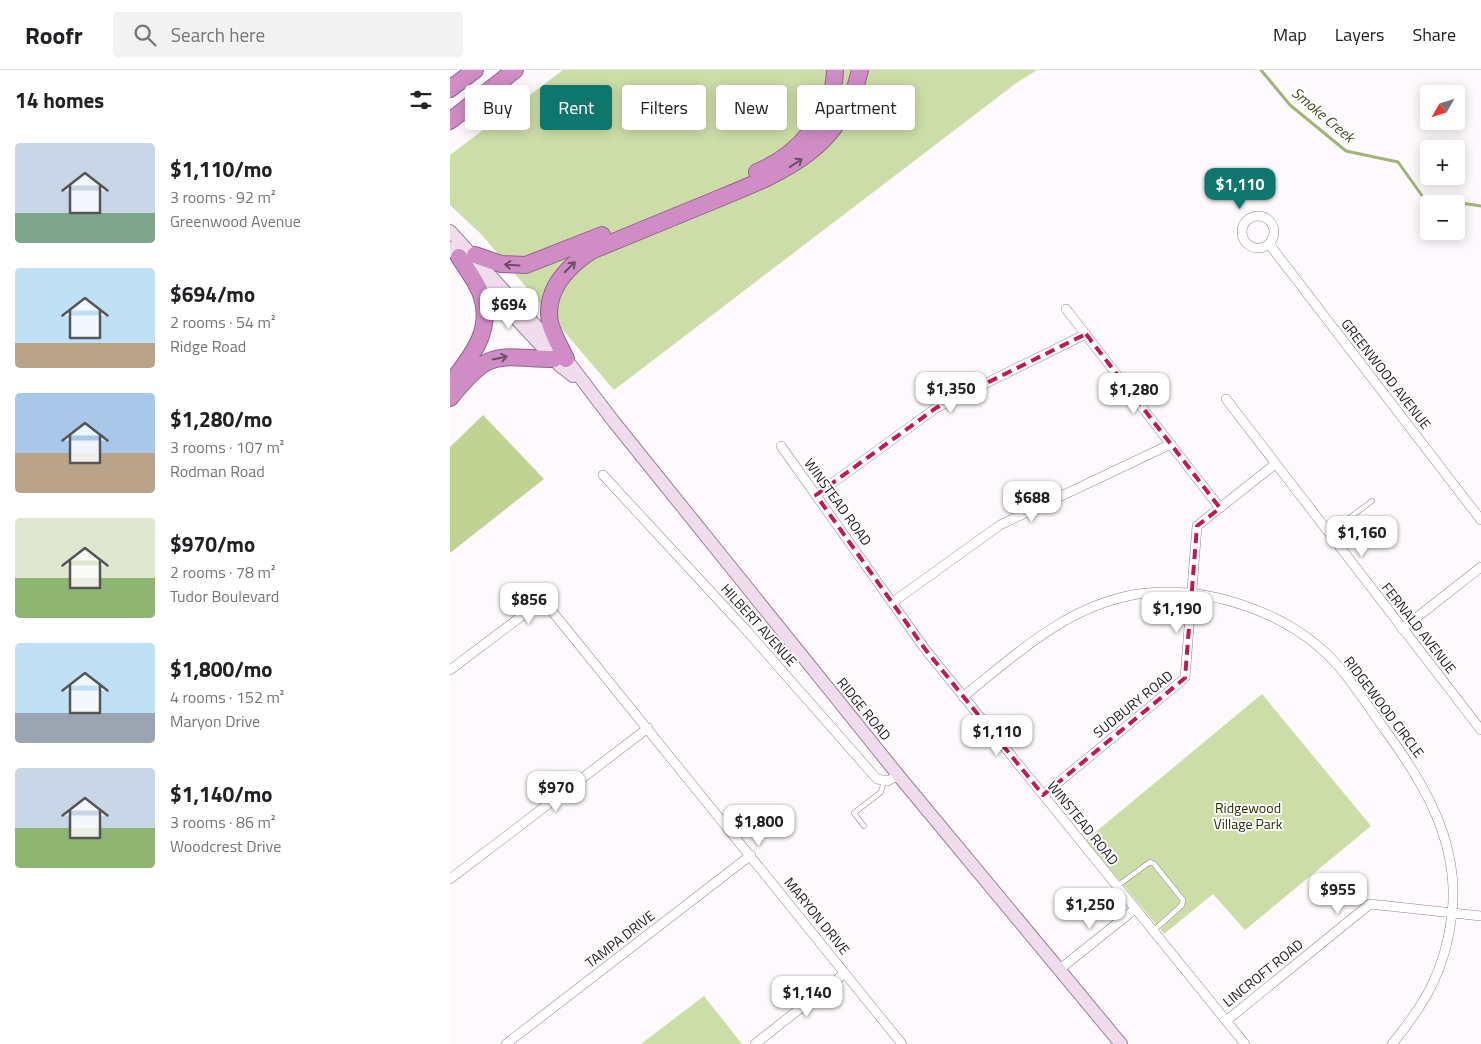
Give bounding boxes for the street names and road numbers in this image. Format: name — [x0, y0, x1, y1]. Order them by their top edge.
street label: GREENWOOD AVENUE — [1336, 314, 1436, 434]
street label: WINSTEAD ROAD — [799, 454, 877, 550]
street label: FERNALD AVENUE — [1377, 578, 1462, 678]
street label: HILBERT AVENUE — [716, 579, 802, 671]
street label: RIDGEWOOD CIRCLE — [1339, 652, 1430, 762]
street label: SUDBURY ROAD — [1088, 665, 1177, 742]
street label: RIDGE ROAD — [832, 673, 896, 745]
street label: WINSTEAD ROAD — [1043, 776, 1124, 870]
street label: MARYON DRIVE — [780, 872, 855, 959]
street label: TAMPA DRIVE — [580, 905, 659, 972]
street label: LINCROFT ROAD — [1218, 934, 1307, 1012]

